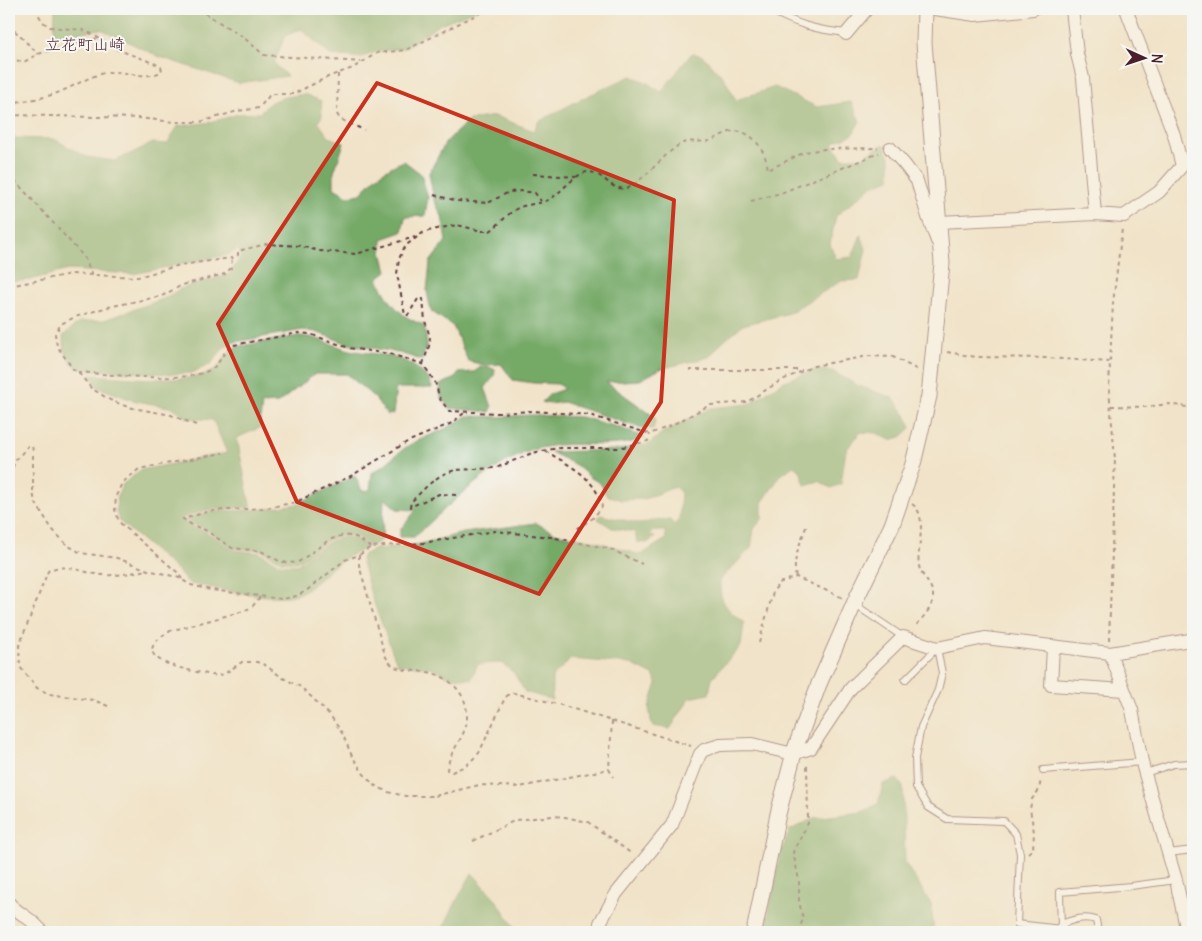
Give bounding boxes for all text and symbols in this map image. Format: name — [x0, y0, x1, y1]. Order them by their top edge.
north arrow — [1120, 32, 1170, 82]
district label: 立花町山崎 — [45, 34, 125, 54]
text: N — [1148, 53, 1166, 64]

